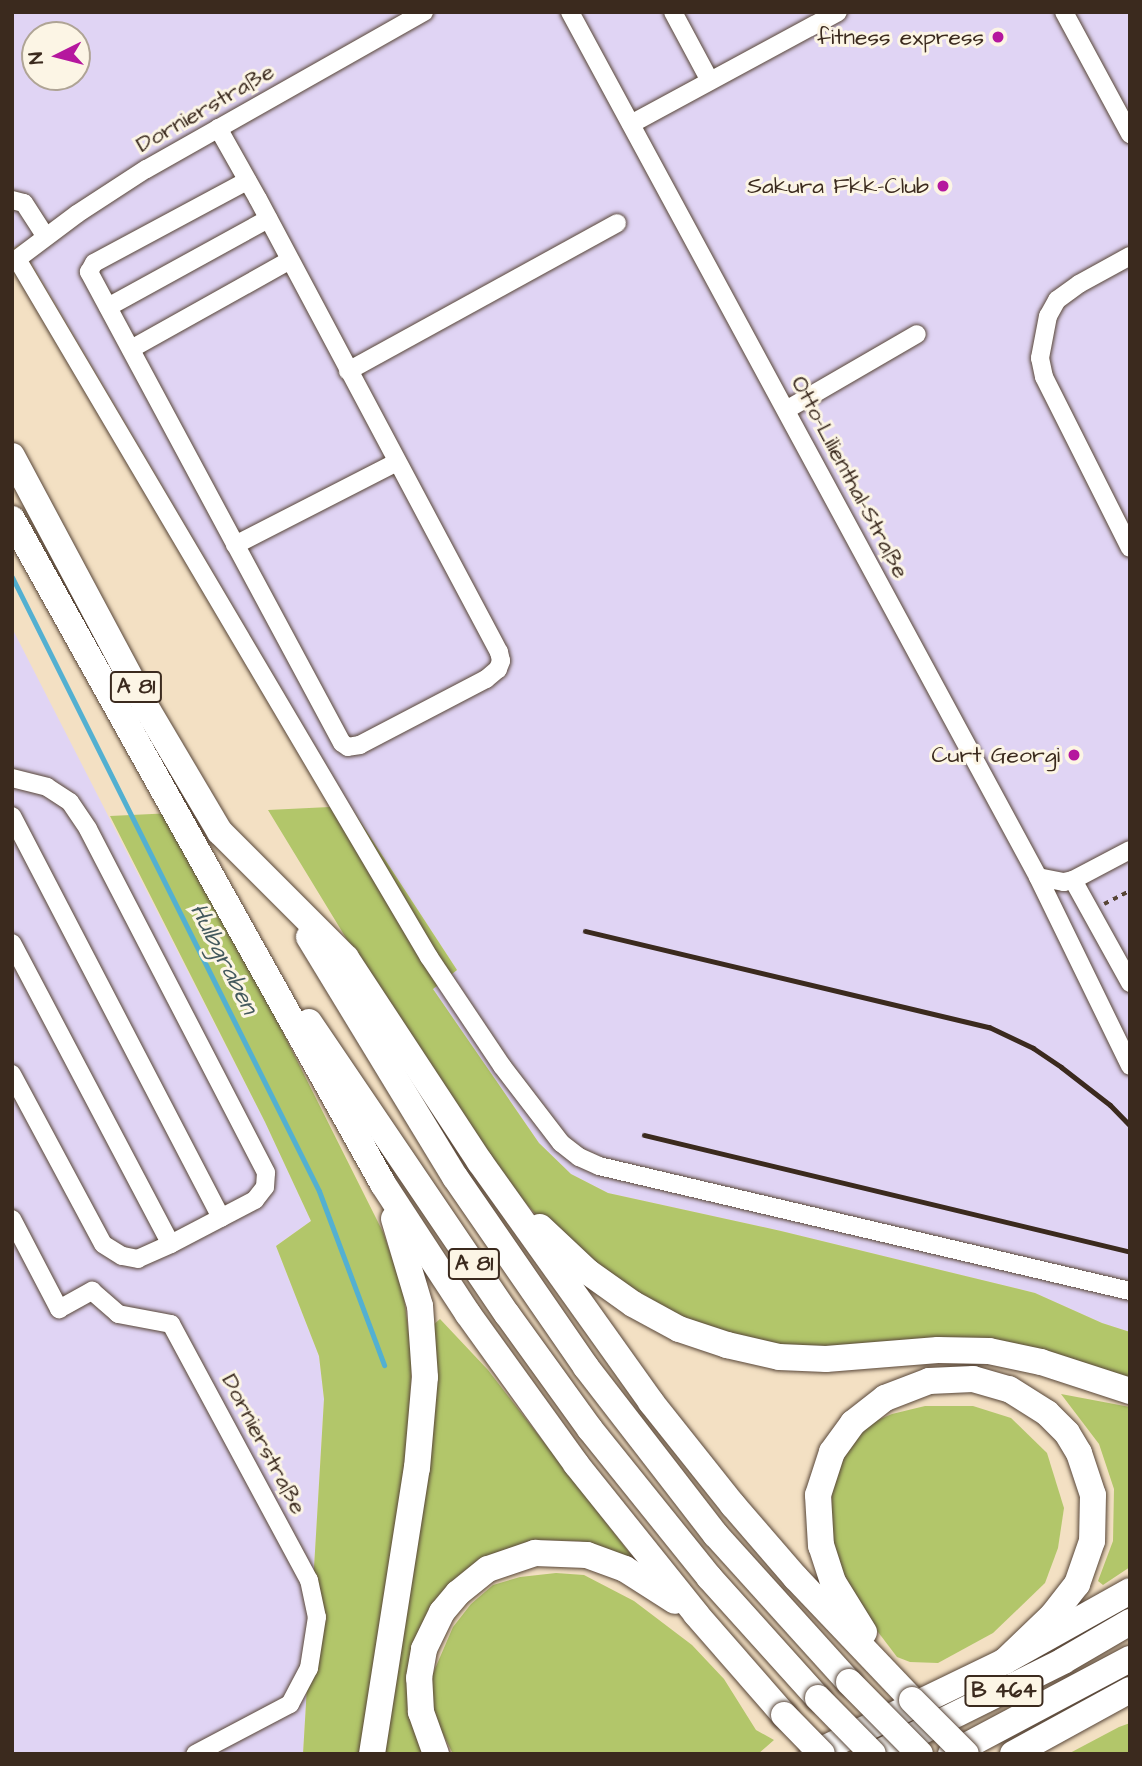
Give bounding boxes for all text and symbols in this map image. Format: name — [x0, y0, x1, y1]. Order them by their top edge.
north arrow — [21, 21, 91, 91]
place label: fitness express — [817, 23, 984, 51]
marker: fitness express — [990, 29, 1006, 45]
text: N — [23, 51, 51, 65]
street label: Dornierstraße — [131, 57, 279, 159]
place label: Sakura Fkk-Club — [747, 172, 929, 200]
marker: Sakura Fkk-Club — [935, 178, 951, 194]
street label: Otto-Lilienthal-Straße — [785, 371, 915, 583]
road number: A 81 — [110, 670, 162, 704]
place label: Curt Georgi — [932, 741, 1060, 769]
marker: Curt Georgi — [1066, 747, 1082, 763]
water label: Hulbgraben — [183, 899, 263, 1019]
road number: A 81 — [448, 1246, 500, 1282]
street label: Dornierstraße — [216, 1369, 312, 1519]
road number: B 464 — [964, 1674, 1044, 1708]

